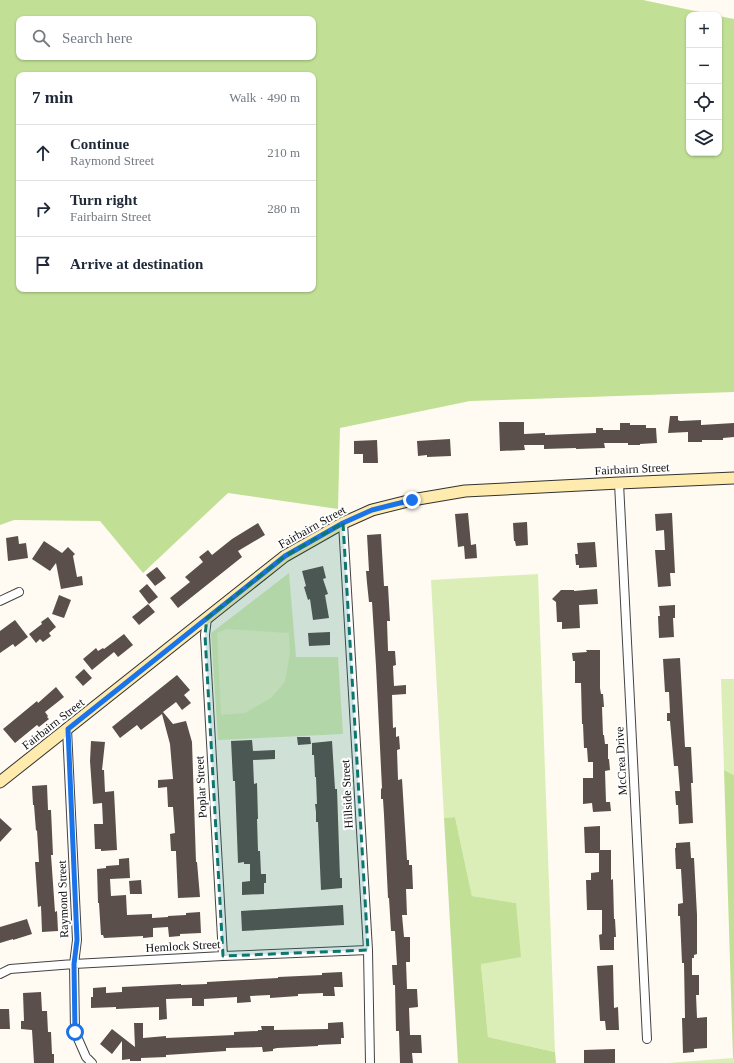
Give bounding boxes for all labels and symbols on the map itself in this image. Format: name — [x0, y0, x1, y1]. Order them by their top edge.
street label: Fairbairn Street — [594, 460, 670, 478]
route end — [403, 491, 421, 509]
street label: Fairbairn Street — [276, 502, 349, 551]
street label: Fairbairn Street — [19, 695, 87, 753]
street label: McCrea Drive — [612, 726, 630, 796]
street label: Poplar Street — [192, 755, 210, 818]
street label: Hillside Street — [338, 759, 356, 829]
street label: Raymond Street — [55, 859, 71, 938]
street label: Hemlock Street — [145, 937, 221, 955]
route start — [66, 1023, 84, 1041]

